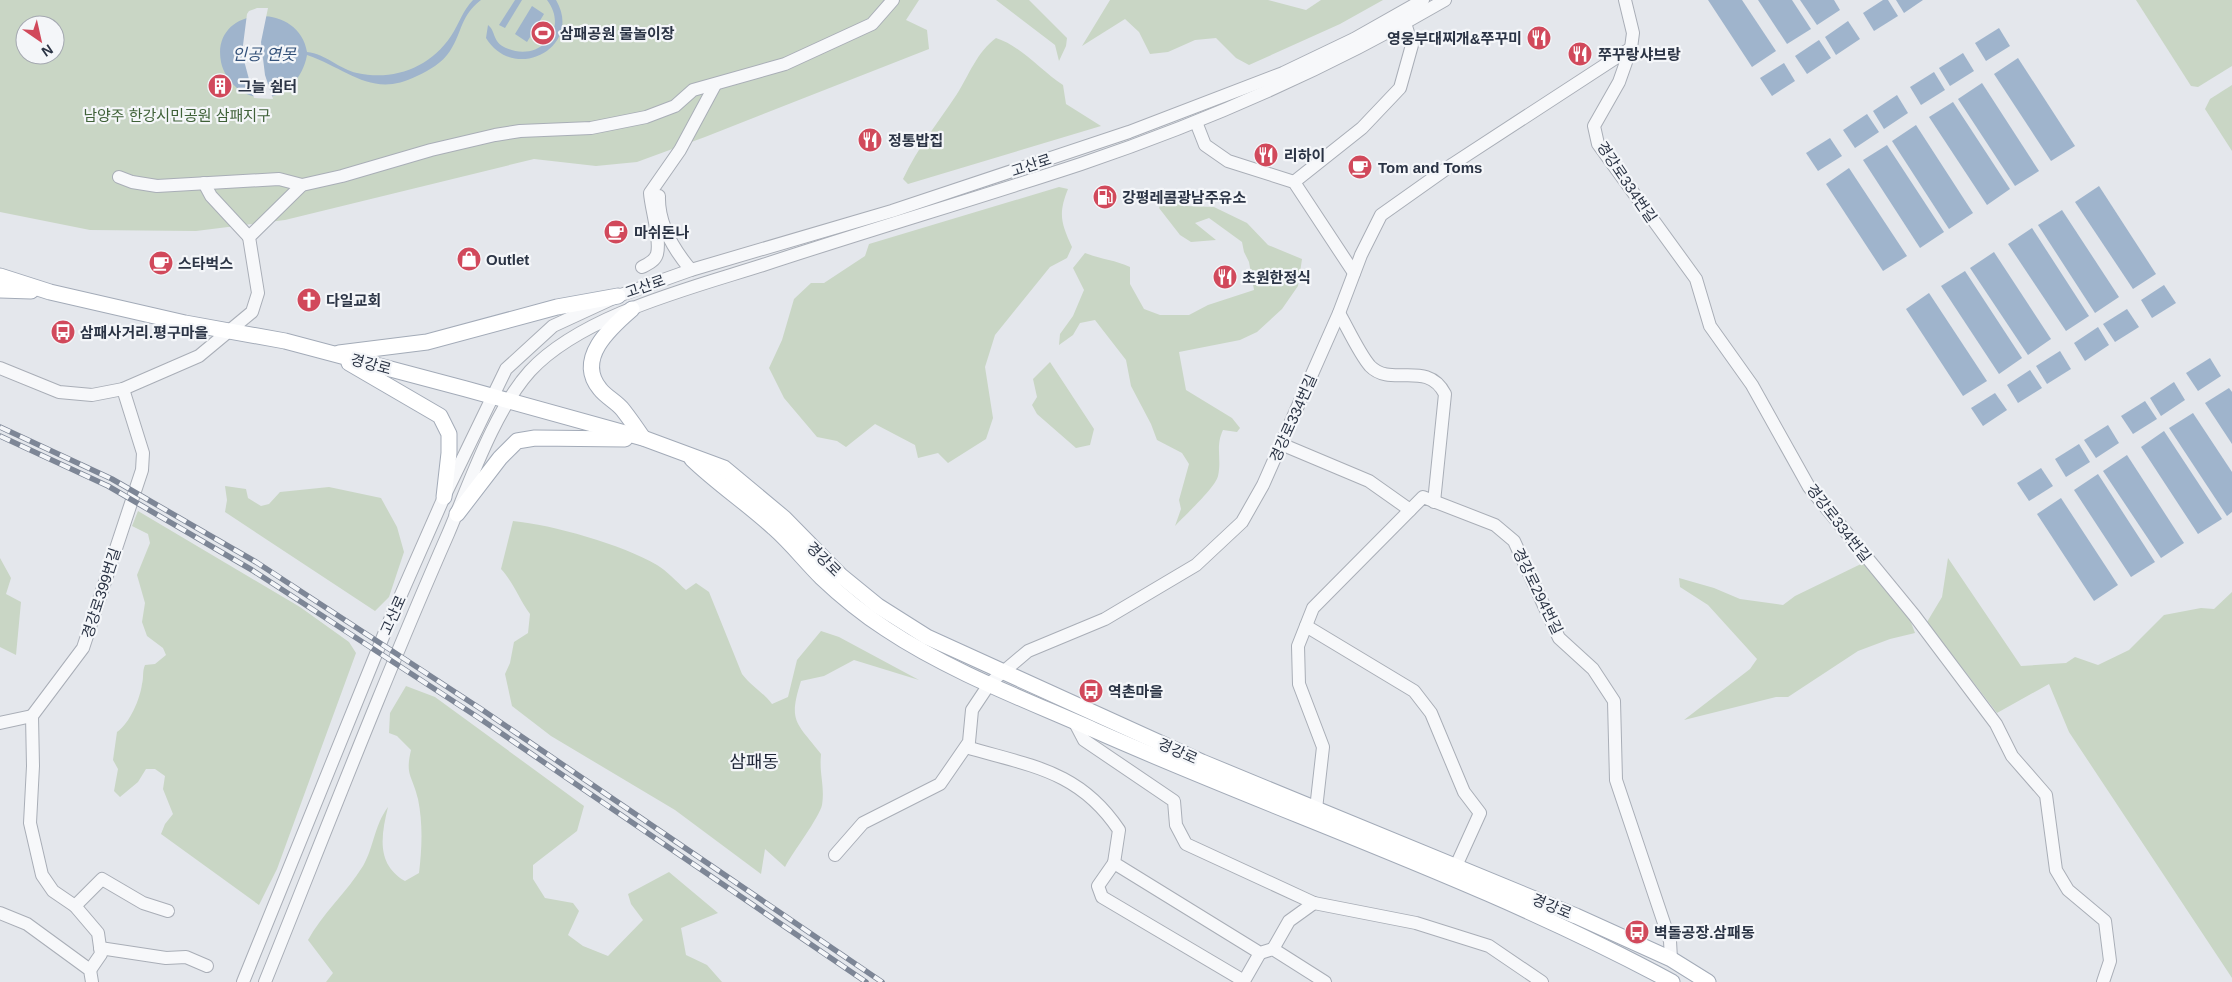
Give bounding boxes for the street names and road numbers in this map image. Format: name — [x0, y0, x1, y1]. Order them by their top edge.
street label: 경강로334번길 — [1594, 138, 1660, 226]
street label: 고산로 — [1009, 151, 1053, 179]
street label: 고산로 — [623, 271, 667, 301]
street label: 경강로 — [349, 350, 393, 378]
street label: 경강로334번길 — [1266, 372, 1320, 464]
street label: 경강로334번길 — [1803, 481, 1875, 565]
street label: 경강로 — [803, 538, 845, 580]
street label: 경강로294번길 — [1510, 545, 1566, 637]
street label: 경강로399번길 — [78, 546, 124, 640]
street label: 고산로 — [377, 593, 409, 637]
street label: 경강로 — [1156, 735, 1200, 767]
street label: 경강로 — [1530, 890, 1574, 922]

